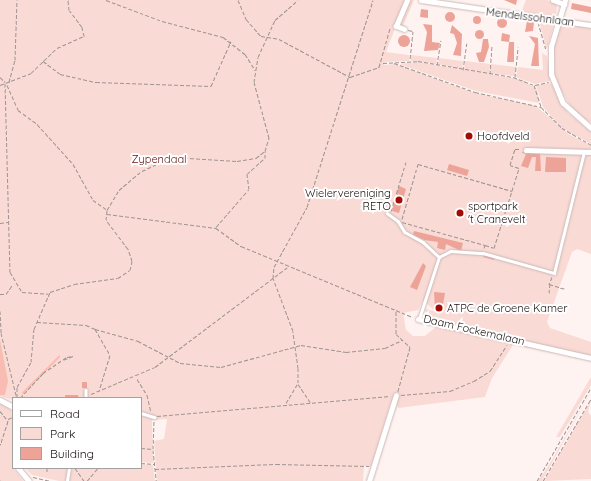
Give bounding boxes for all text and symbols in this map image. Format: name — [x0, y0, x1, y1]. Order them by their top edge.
street label: Mendelssohnlaan — [485, 5, 575, 29]
place label: Hoofdveld — [477, 129, 529, 143]
marker: Hoofdveld — [464, 131, 474, 141]
park label: Zypendaal — [131, 152, 187, 166]
place label: Wielervereniging RETO — [305, 187, 391, 213]
marker: Wielervereniging RETO — [394, 195, 404, 205]
place label: sportpark 't Cranevelt — [468, 200, 526, 226]
marker: sportpark 't Cranevelt — [455, 208, 465, 218]
place label: ATPC de Groene Kamer — [447, 301, 567, 315]
marker: ATPC de Groene Kamer — [434, 303, 444, 313]
street label: Daam Fockemalaan — [422, 312, 526, 348]
legend — [12, 397, 142, 469]
text: Road — [50, 406, 80, 421]
text: Park — [50, 426, 75, 441]
text: Building — [50, 446, 94, 461]

